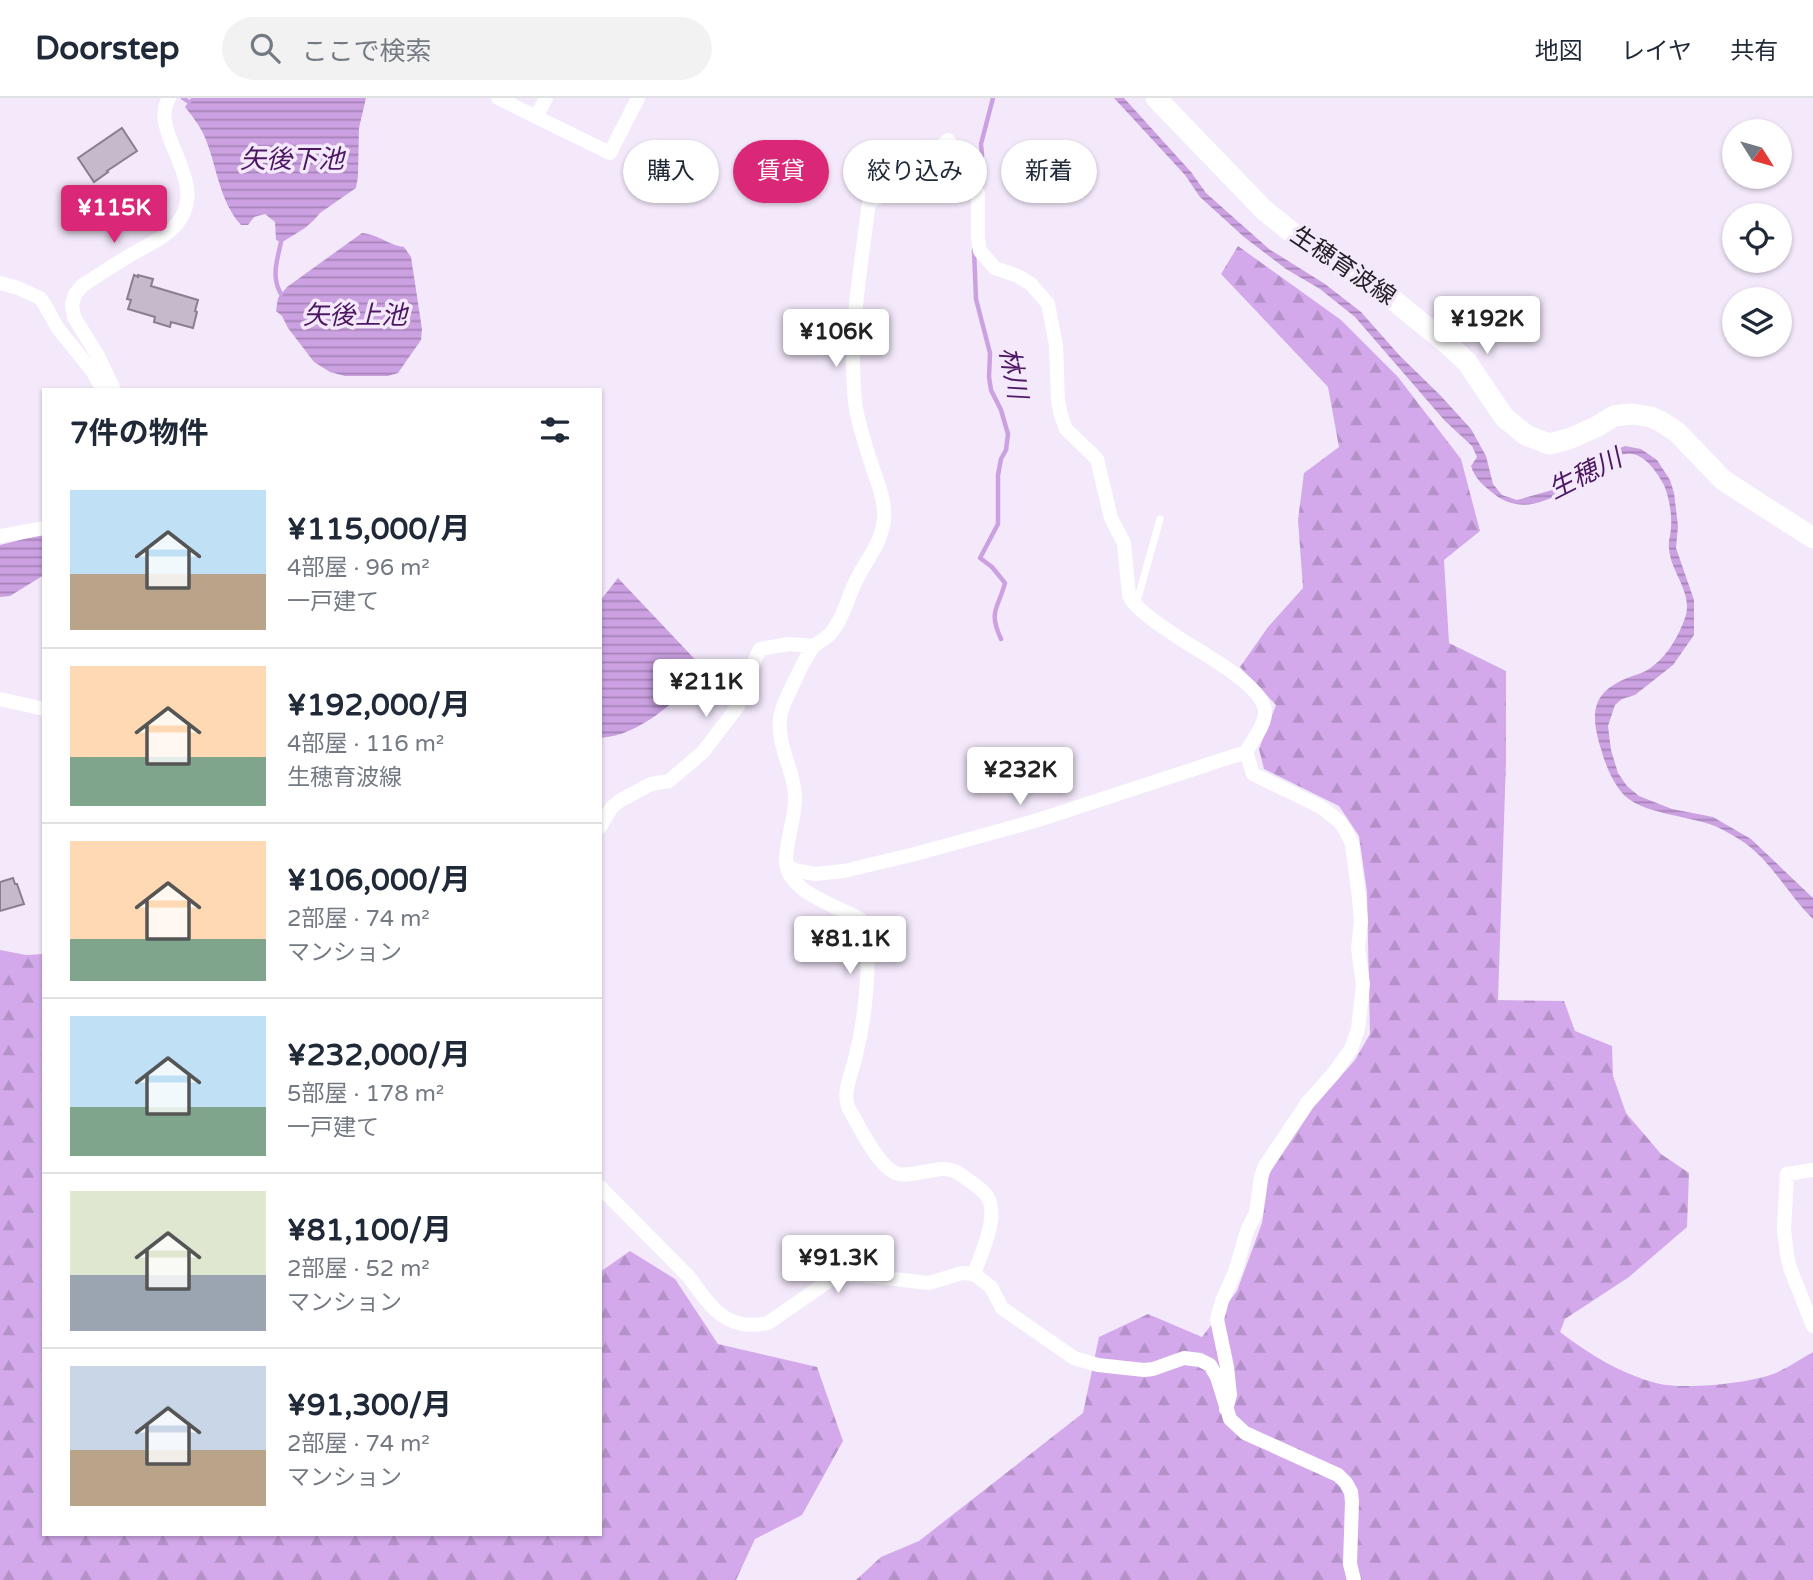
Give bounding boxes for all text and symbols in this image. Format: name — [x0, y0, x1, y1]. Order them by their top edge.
search box — [222, 17, 712, 80]
text: Doorstep — [35, 29, 180, 68]
icon: search — [246, 29, 284, 67]
text: ここで検索 — [302, 36, 432, 67]
text: 地図 — [1535, 37, 1583, 66]
text: レイヤ — [1621, 37, 1692, 66]
text: 共有 — [1730, 37, 1778, 66]
north arrow — [1722, 119, 1792, 189]
map controls — [1722, 119, 1792, 357]
chip: 購入 — [623, 140, 719, 203]
chip: 賃貸 — [733, 140, 829, 203]
chip: 絞り込み — [843, 140, 987, 203]
chip: 新着 — [1001, 140, 1097, 203]
water label: 矢後下池 — [240, 144, 347, 175]
pin: ¥115K — [65, 186, 163, 245]
text: ¥115K — [77, 194, 151, 222]
button: locate — [1722, 203, 1792, 273]
street label: 生穂育波線 — [1285, 220, 1401, 312]
button: layers — [1722, 287, 1792, 357]
pin: ¥192K — [1438, 296, 1536, 356]
water label: 矢後上池 — [303, 300, 410, 331]
text: ¥192K — [1450, 305, 1524, 333]
pin: ¥106K — [787, 310, 885, 369]
text: ¥106K — [799, 318, 873, 346]
water label: 林川 — [993, 345, 1034, 404]
icon: filters — [536, 411, 574, 449]
text: 7件の物件 — [70, 415, 209, 452]
water label: 生穂川 — [1543, 441, 1629, 506]
text: ¥115,000/月 — [287, 511, 471, 548]
icon: home — [126, 518, 210, 602]
text: 4部屋 · 96 m² — [287, 554, 430, 582]
text: 一戸建て — [287, 588, 379, 616]
pin: ¥211K — [657, 660, 755, 719]
text: ¥211K — [669, 668, 743, 696]
text: ¥192,000/月 — [287, 687, 471, 724]
icon: home — [126, 694, 210, 778]
text: 4部屋 · 116 m² — [287, 730, 444, 758]
pin: ¥232K — [971, 748, 1069, 807]
text: ¥232K — [983, 756, 1057, 784]
text: 生穂育波線 — [287, 764, 402, 792]
text: ¥106,000/月 — [287, 862, 471, 899]
icon: home — [126, 869, 210, 953]
text: 2部屋 · 74 m² — [287, 905, 430, 933]
pin: ¥81.1K — [793, 916, 907, 976]
text: ¥81.1K — [810, 925, 890, 953]
text: マンション — [287, 939, 402, 967]
text: ¥232,000/月 — [287, 1037, 471, 1074]
icon: home — [126, 1044, 210, 1128]
text: 5部屋 · 178 m² — [287, 1080, 444, 1108]
text: 一戸建て — [287, 1114, 379, 1142]
text: ¥81,100/月 — [287, 1212, 452, 1249]
icon: home — [126, 1219, 210, 1303]
pin: ¥91.3K — [781, 1236, 895, 1295]
text: ¥91.3K — [798, 1244, 878, 1272]
text: 2部屋 · 52 m² — [287, 1255, 430, 1283]
text: マンション — [287, 1289, 402, 1317]
text: ¥91,300/月 — [287, 1387, 452, 1424]
icon: home — [126, 1394, 210, 1478]
text: 2部屋 · 74 m² — [287, 1430, 430, 1458]
text: マンション — [287, 1464, 402, 1492]

